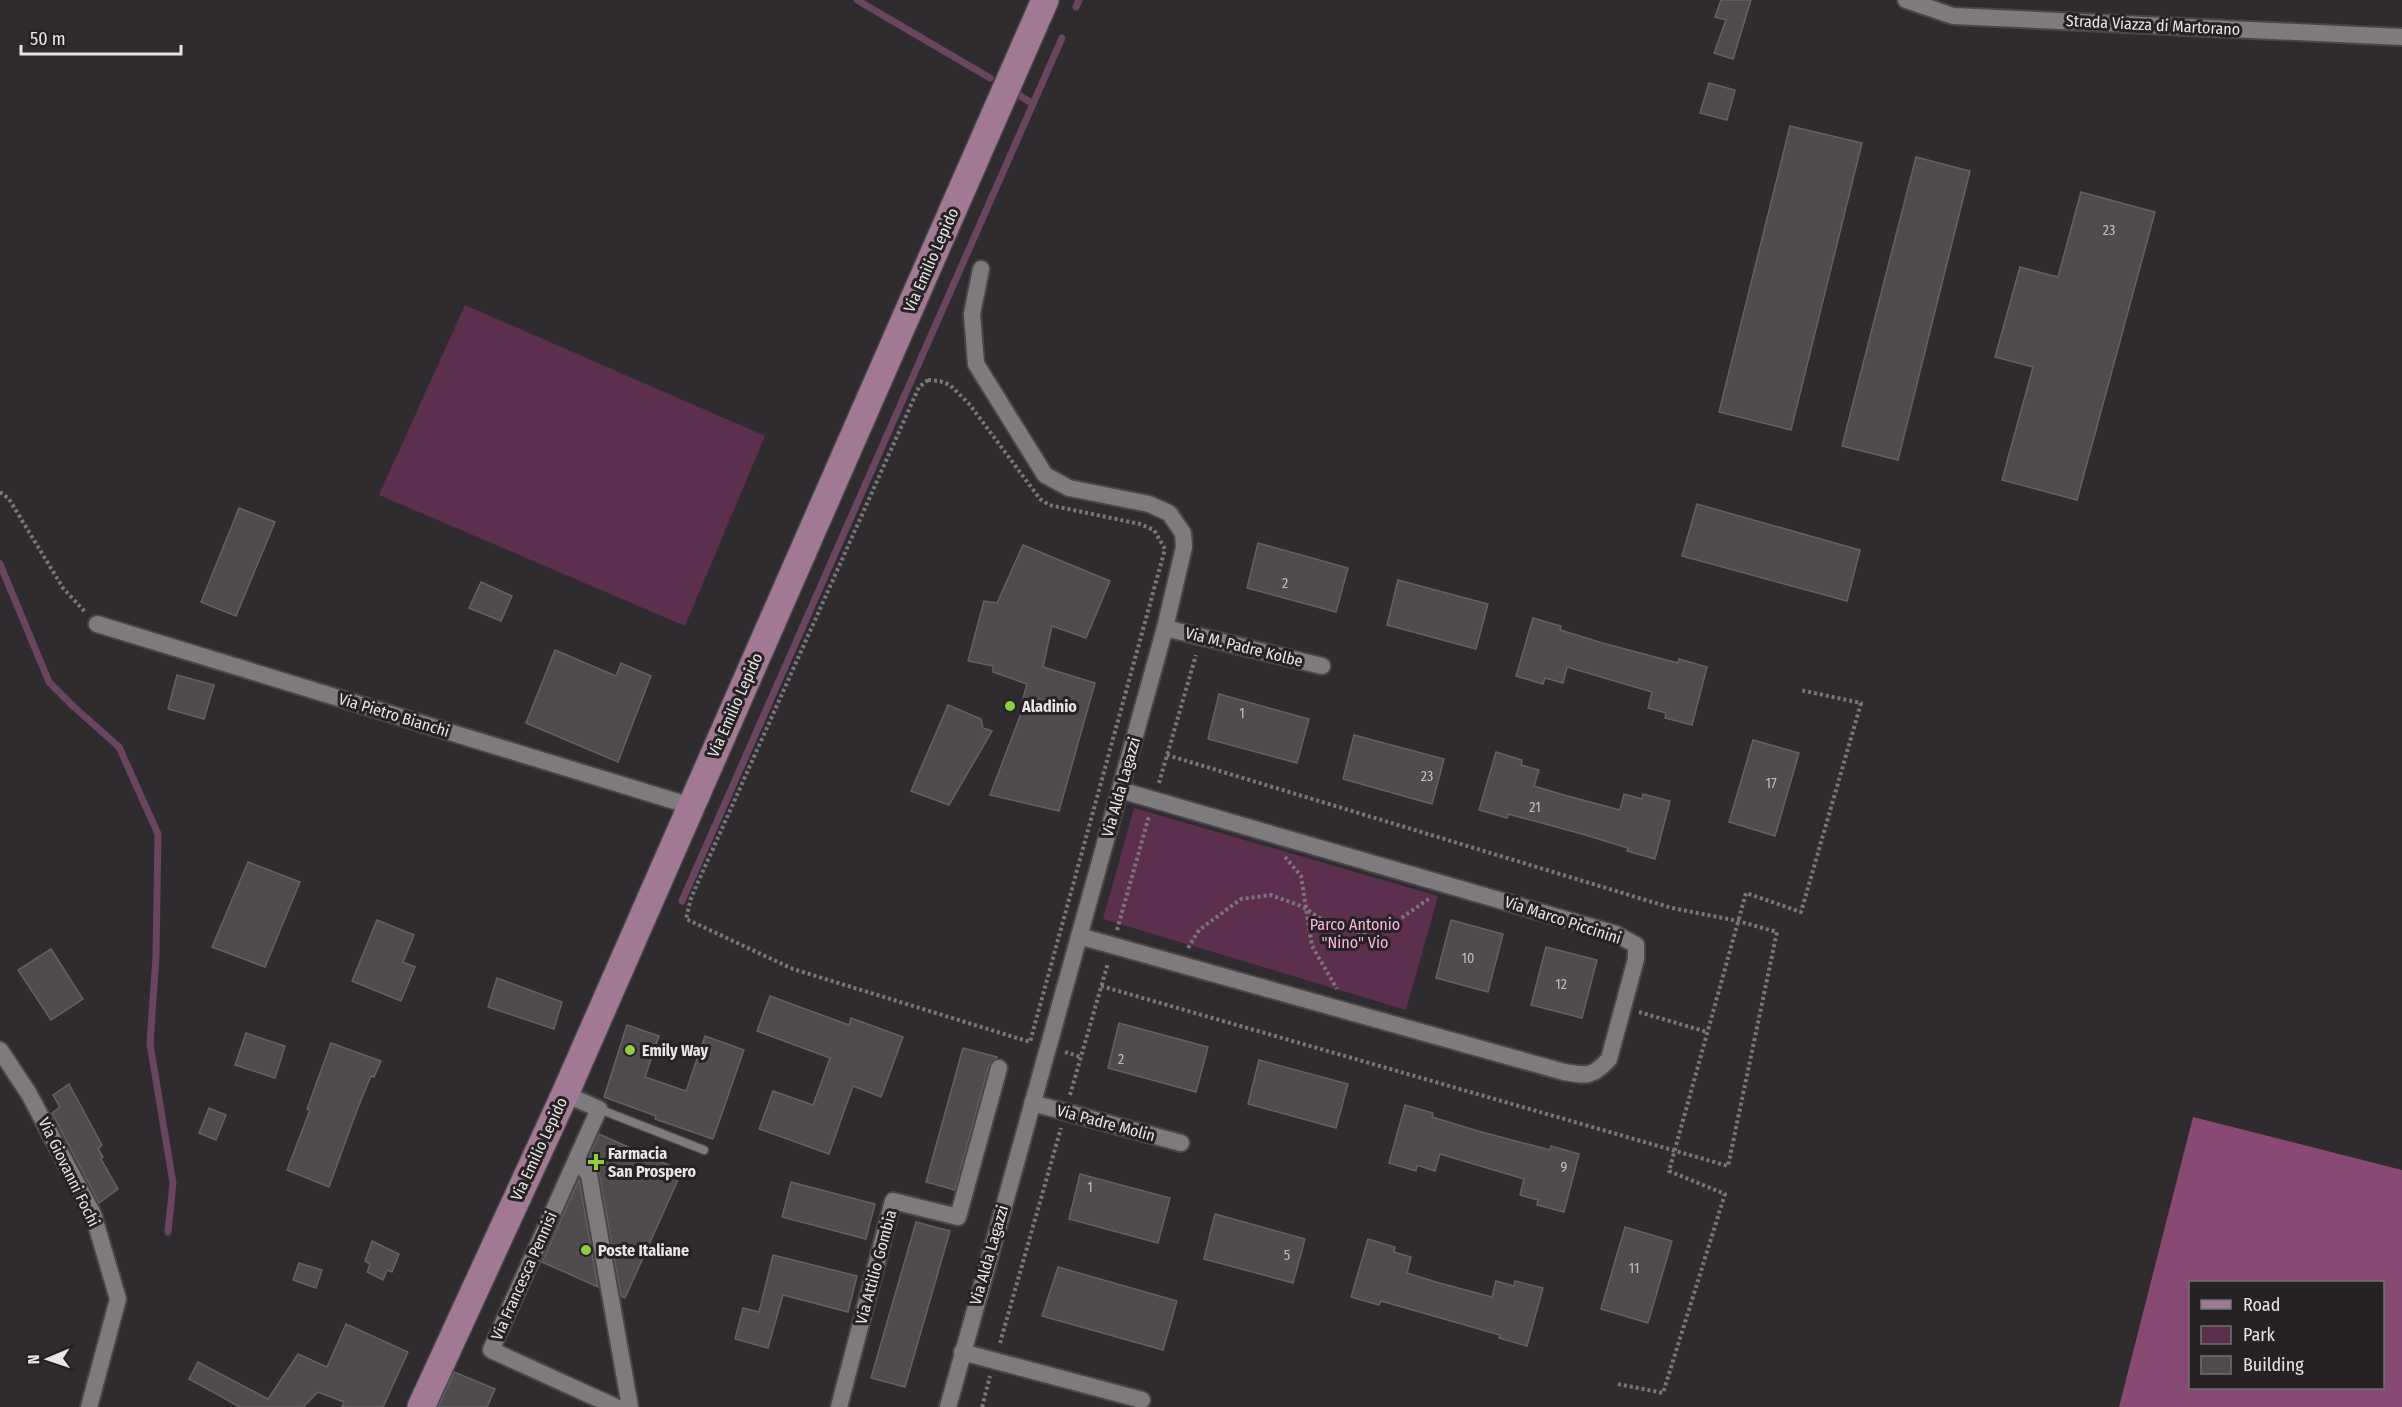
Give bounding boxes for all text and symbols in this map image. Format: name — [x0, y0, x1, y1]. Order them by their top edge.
street label: Strada Viazza di Martorano — [2065, 11, 2241, 39]
scale bar — [21, 18, 182, 56]
text: 50 m — [30, 28, 66, 50]
street label: Via Emilio Lepido — [900, 205, 962, 315]
house number: 23 — [2103, 222, 2115, 239]
house number: 2 — [1282, 575, 1288, 592]
street label: Via M. Padre Kolbe — [1183, 623, 1305, 671]
street label: Via Emilio Lepido — [704, 650, 766, 760]
street label: Via Pietro Bianchi — [336, 689, 452, 741]
place label: Aladinio — [1021, 697, 1077, 716]
marker: Aladinio — [1003, 699, 1017, 713]
house number: 1 — [1239, 705, 1245, 722]
street label: Via Alda Lagazzi — [1098, 735, 1144, 839]
house number: 23 — [1421, 768, 1433, 785]
house number: 17 — [1765, 775, 1777, 792]
house number: 21 — [1529, 799, 1541, 816]
street label: Via Marco Piccinini — [1502, 892, 1624, 948]
park label: Parco Antonio "Nino" Vio — [1310, 915, 1400, 952]
house number: 10 — [1462, 950, 1474, 967]
house number: 12 — [1555, 976, 1567, 993]
place label: Emily Way — [642, 1041, 709, 1060]
marker: Emily Way — [623, 1043, 637, 1057]
house number: 2 — [1118, 1051, 1124, 1068]
street label: Via Emilio Lepido — [507, 1094, 571, 1204]
street label: Via Padre Molin — [1055, 1101, 1157, 1145]
street label: Via Giovanni Fochi — [34, 1114, 104, 1230]
place label: Farmacia San Prospero — [608, 1144, 697, 1181]
marker: Farmacia San Prospero — [589, 1155, 603, 1169]
house number: 9 — [1561, 1159, 1568, 1176]
house number: 1 — [1087, 1179, 1093, 1196]
street label: Via Alda Lagazzi — [966, 1203, 1012, 1307]
street label: Via Attilio Gombia — [852, 1208, 900, 1326]
street label: Via Francesca Pennisi — [487, 1209, 561, 1343]
place label: Poste Italiane — [598, 1241, 689, 1260]
marker: Poste Italiane — [579, 1243, 593, 1257]
house number: 5 — [1284, 1247, 1290, 1264]
house number: 11 — [1629, 1260, 1639, 1277]
legend — [2189, 1281, 2384, 1389]
text: Road — [2243, 1294, 2280, 1316]
text: Park — [2243, 1324, 2276, 1346]
north arrow — [18, 1329, 78, 1389]
text: N — [24, 1354, 43, 1365]
text: Building — [2243, 1354, 2304, 1376]

